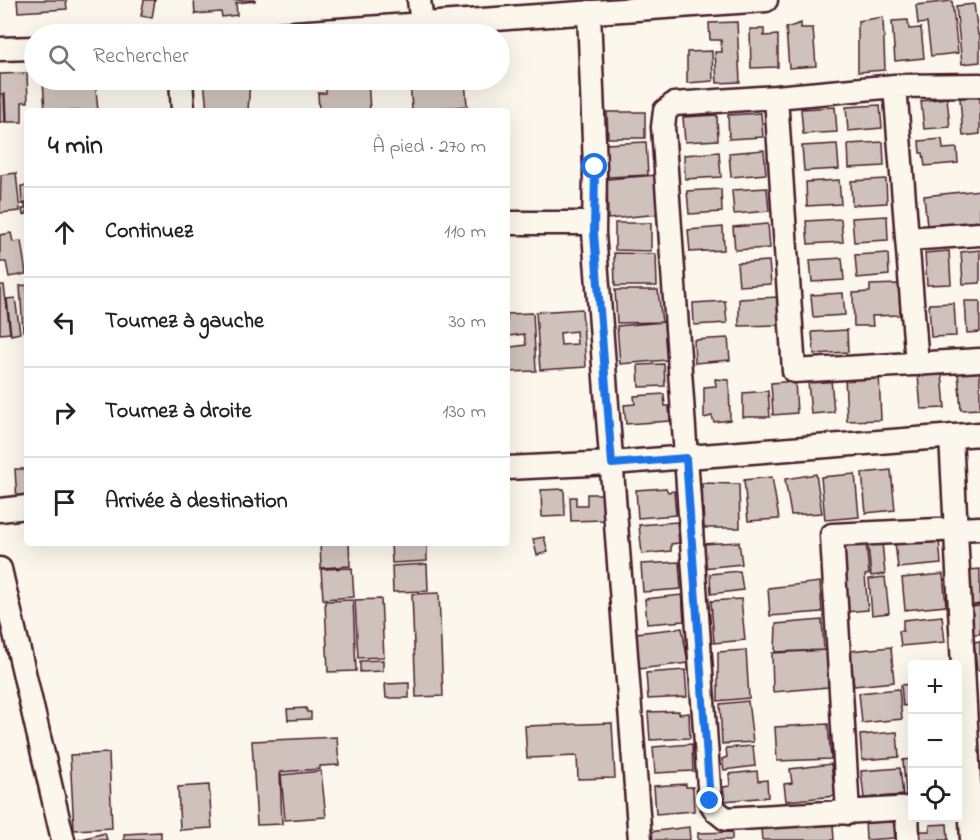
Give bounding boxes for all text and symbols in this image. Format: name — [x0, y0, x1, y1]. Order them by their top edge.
search box — [24, 24, 510, 90]
icon: search — [45, 41, 78, 74]
text: Rechercher — [93, 41, 189, 73]
text: 4 min — [48, 128, 103, 166]
text: À pied · 270 m — [372, 133, 486, 162]
route start — [581, 153, 607, 179]
icon: ahead — [48, 216, 81, 249]
text: Continuez — [105, 216, 193, 248]
text: 110 m — [444, 218, 486, 247]
icon: left — [48, 306, 81, 339]
text: Tournez à gauche — [105, 306, 264, 338]
text: 30 m — [449, 308, 486, 337]
icon: right — [48, 396, 81, 429]
text: Tournez à droite — [105, 396, 251, 428]
text: 130 m — [442, 398, 486, 427]
icon: arrive — [48, 486, 81, 519]
text: Arrivée à destination — [105, 486, 288, 518]
map controls — [908, 660, 962, 822]
button: + — [908, 660, 962, 714]
button: − — [908, 714, 962, 768]
button: locate — [908, 768, 962, 822]
route end — [696, 787, 722, 813]

